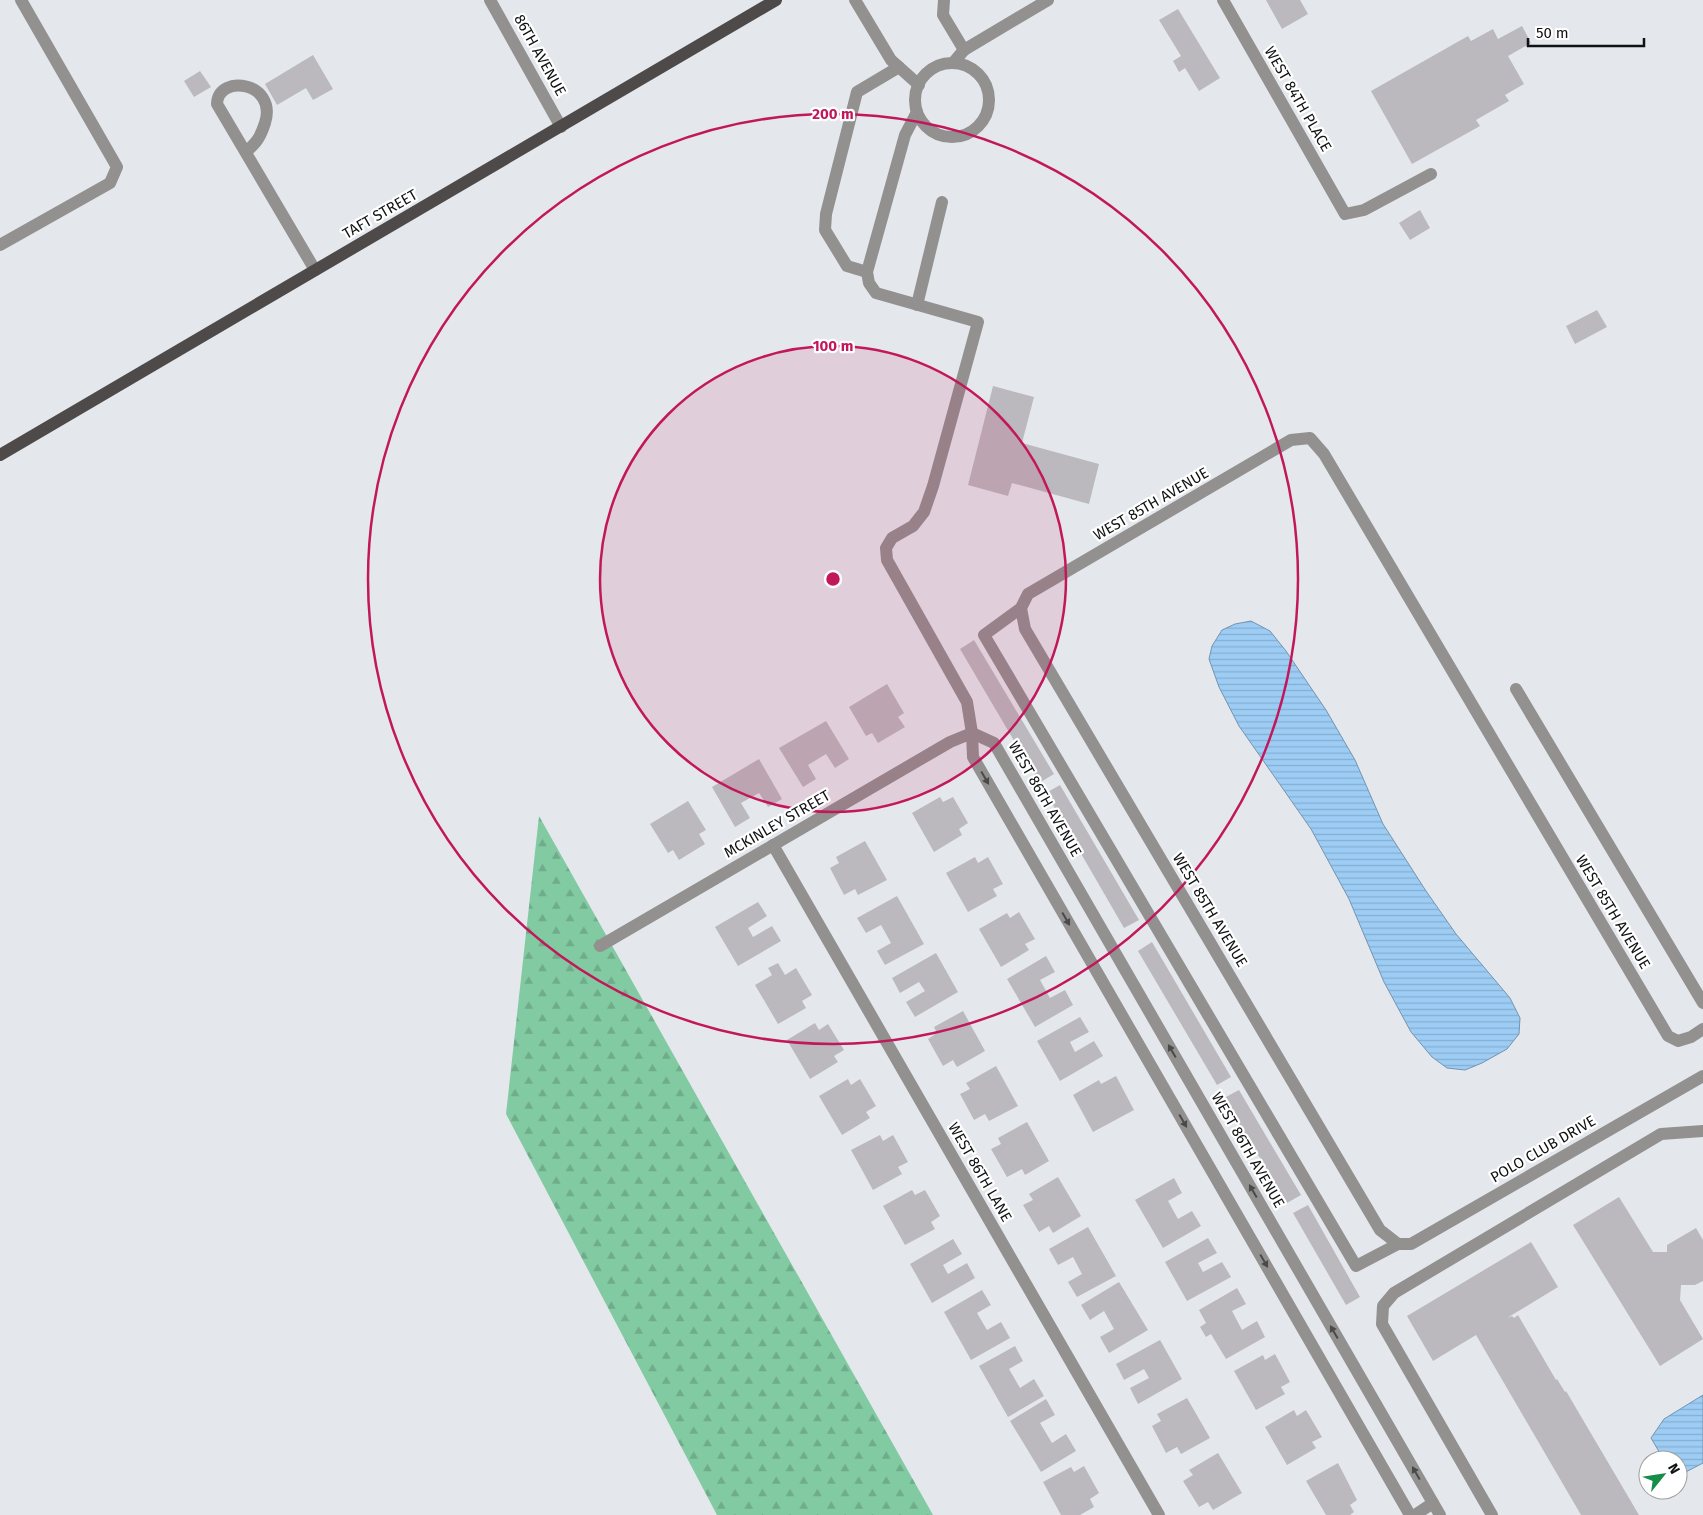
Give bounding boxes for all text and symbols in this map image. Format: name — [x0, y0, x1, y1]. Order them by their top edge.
street label: 86TH AVENUE — [510, 11, 570, 99]
scale bar — [1528, 15, 1644, 47]
text: 50 m — [1536, 24, 1569, 42]
street label: WEST 84TH PLACE — [1261, 43, 1335, 155]
text: 200 m — [812, 105, 854, 123]
street label: TAFT STREET — [339, 185, 421, 243]
text: 100 m — [813, 337, 853, 355]
street label: WEST 85TH AVENUE — [1090, 464, 1212, 544]
centre of rings — [824, 570, 842, 588]
street label: WEST 86TH AVENUE — [1005, 738, 1085, 860]
one-way arrow — [981, 772, 990, 785]
street label: MCKINLEY STREET — [721, 786, 833, 862]
street label: WEST 85TH AVENUE — [1169, 850, 1251, 970]
street label: WEST 85TH AVENUE — [1572, 852, 1654, 972]
one-way arrow — [1062, 913, 1071, 926]
one-way arrow — [1167, 1044, 1176, 1057]
street label: WEST 86TH AVENUE — [1208, 1089, 1288, 1211]
street label: POLO CLUB DRIVE — [1487, 1112, 1599, 1186]
one-way arrow — [1178, 1114, 1187, 1127]
street label: WEST 86TH LANE — [944, 1119, 1016, 1225]
one-way arrow — [1249, 1184, 1257, 1199]
one-way arrow — [1260, 1254, 1268, 1269]
one-way arrow — [1330, 1326, 1339, 1339]
north arrow — [1638, 1450, 1688, 1500]
text: N — [1664, 1460, 1684, 1477]
one-way arrow — [1411, 1466, 1420, 1479]

